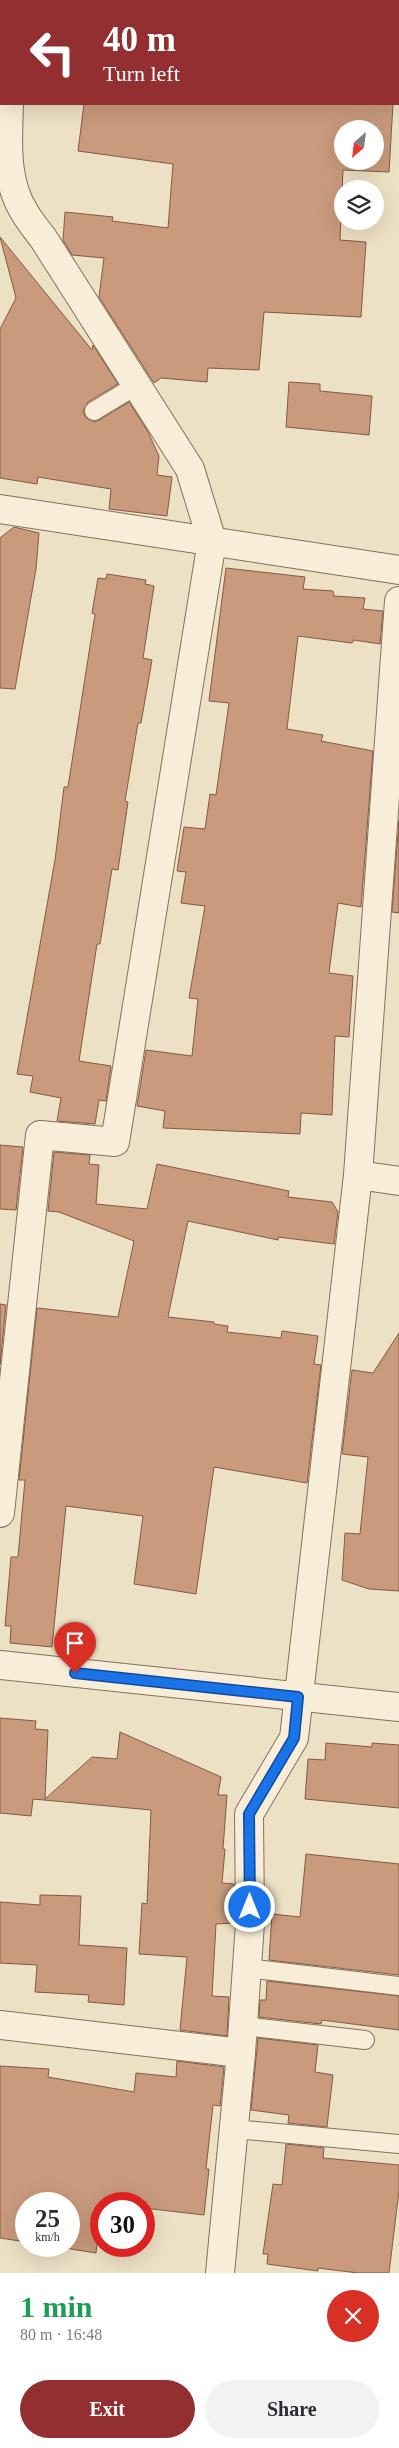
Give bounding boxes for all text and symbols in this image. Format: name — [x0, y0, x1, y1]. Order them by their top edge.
icon: left — [20, 20, 85, 85]
text: 40 m — [103, 20, 176, 59]
text: Turn left — [103, 61, 180, 86]
north arrow — [334, 120, 384, 170]
map controls — [334, 120, 384, 230]
button: layers — [334, 180, 384, 230]
pin — [54, 1622, 96, 1673]
icon: arrive — [61, 1629, 89, 1657]
position arrow — [223, 1880, 275, 1932]
speed limit sign: 30 — [90, 2192, 155, 2257]
text: 25 — [35, 2205, 60, 2232]
text: km/h — [35, 2230, 60, 2244]
text: 1 min — [20, 2290, 93, 2323]
button: close — [327, 2290, 379, 2342]
text: 80 m · 16:48 — [20, 2326, 102, 2343]
button: Exit — [20, 2380, 195, 2438]
button: Share — [205, 2380, 379, 2438]

